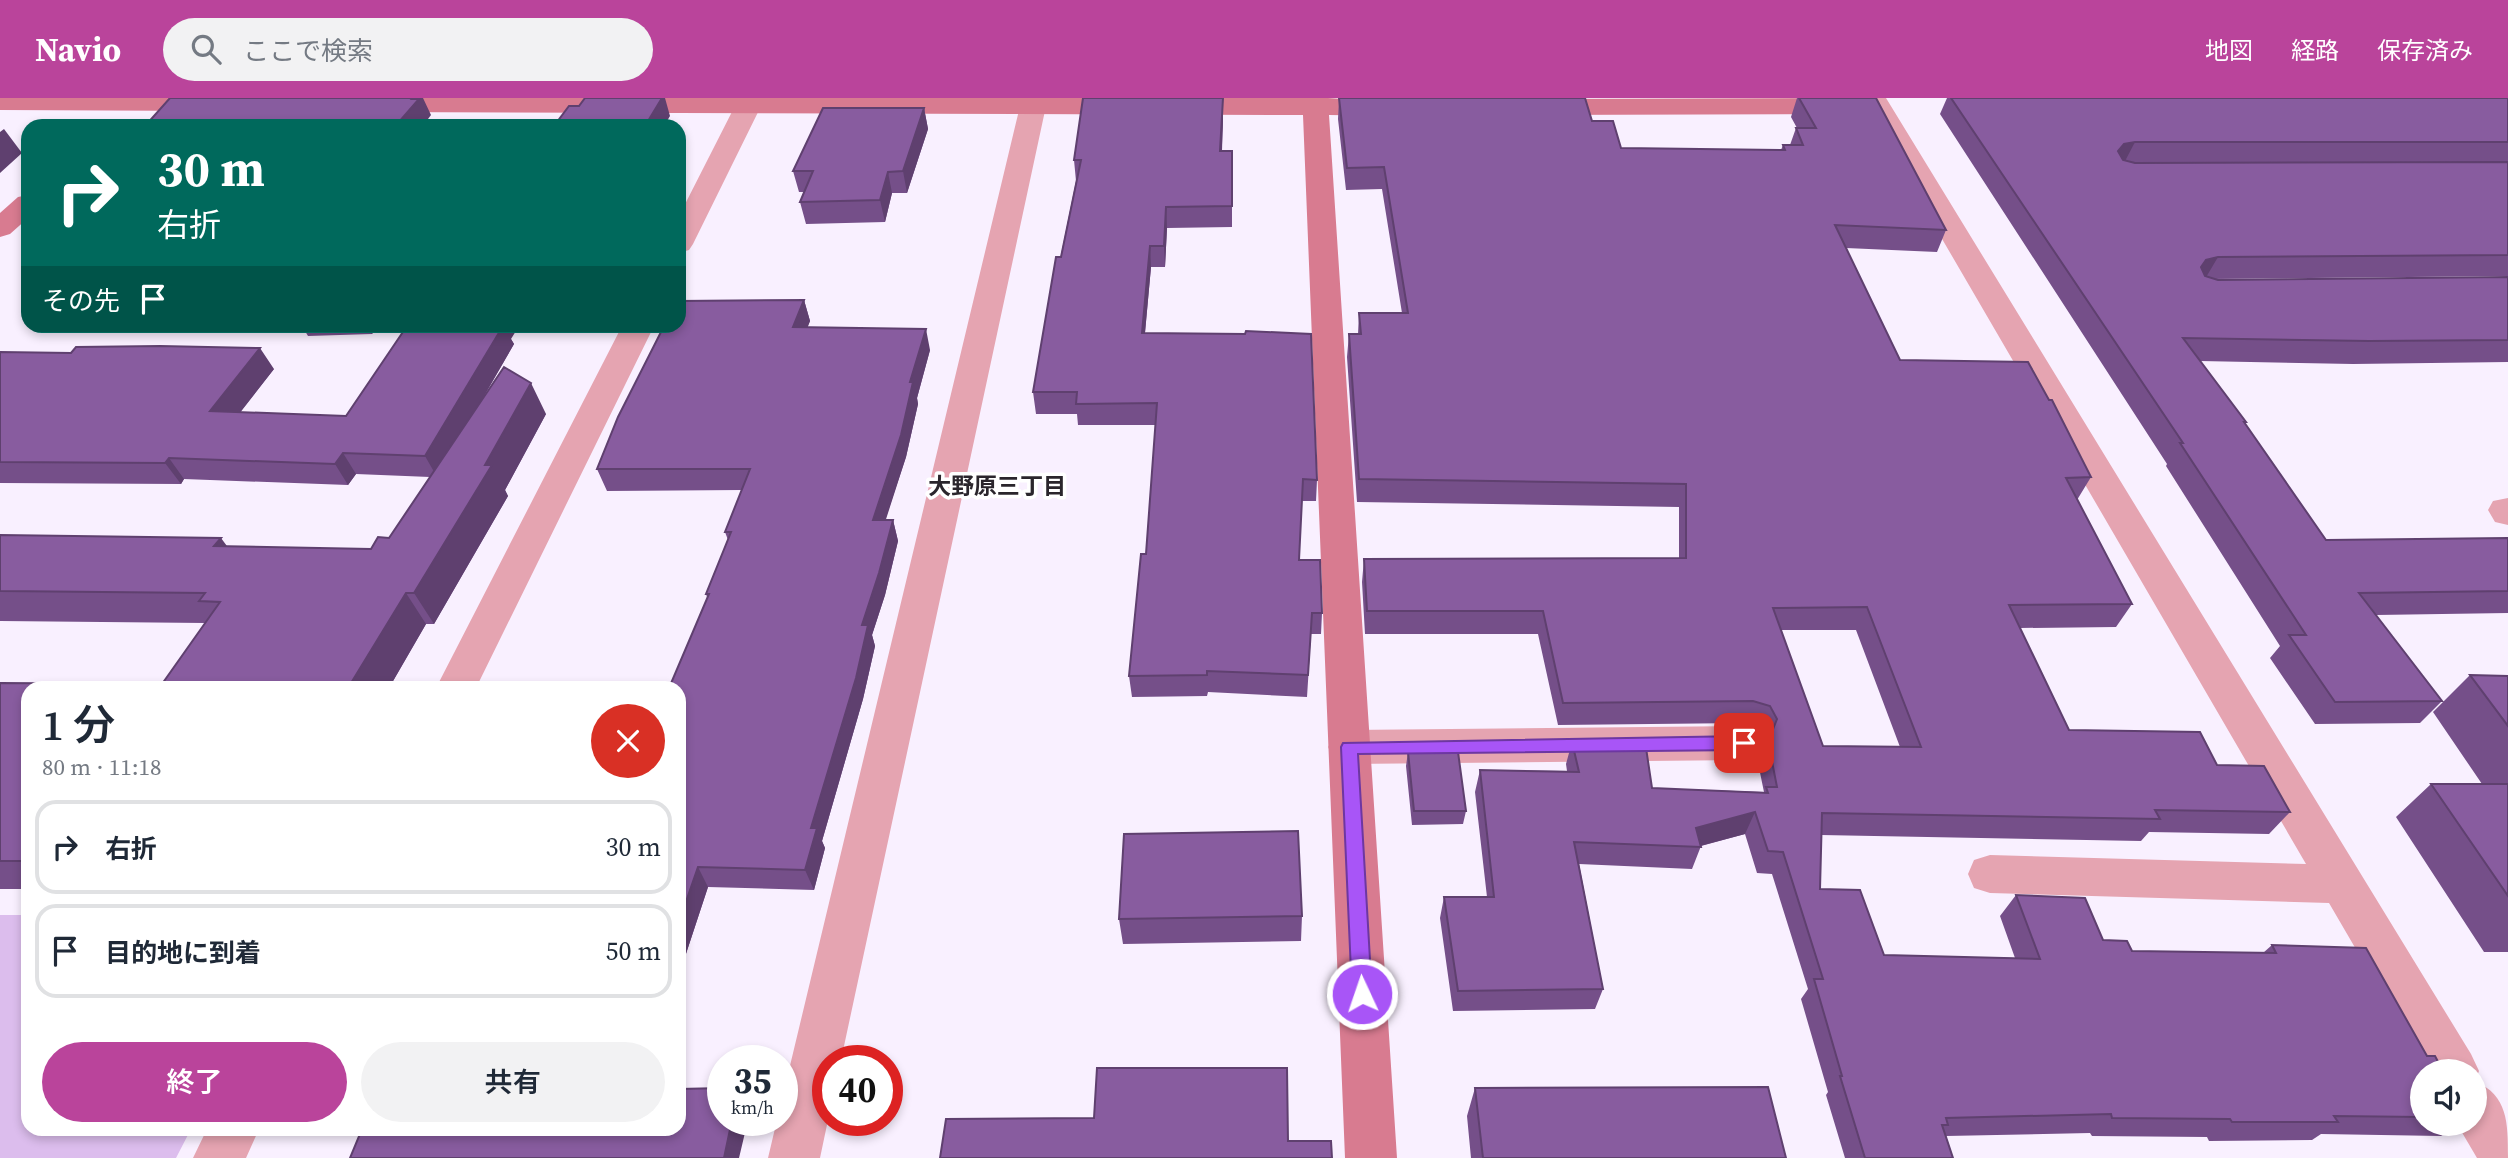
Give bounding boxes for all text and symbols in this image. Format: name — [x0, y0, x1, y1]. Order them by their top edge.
search box — [163, 18, 653, 81]
text: Navio — [35, 27, 121, 72]
icon: search — [187, 30, 225, 68]
text: ここで検索 — [243, 33, 373, 69]
text: 地図 — [2205, 34, 2253, 67]
text: 経路 — [2291, 34, 2339, 67]
text: 保存済み — [2377, 34, 2473, 67]
text: 30 m — [157, 135, 265, 202]
icon: right — [42, 147, 133, 238]
text: 右折 — [157, 203, 221, 247]
icon: arrive — [134, 280, 172, 318]
text: その先 — [42, 283, 120, 319]
district label: 大野原三丁目 — [928, 470, 1066, 502]
text: 1 分 — [42, 696, 115, 754]
button: close — [591, 704, 665, 778]
pin — [1714, 713, 1774, 773]
icon: arrive — [1725, 724, 1763, 762]
text: 80 m · 11:18 — [42, 751, 162, 783]
icon: right — [46, 828, 84, 866]
text: 30 m — [606, 829, 661, 865]
text: 右折 — [105, 831, 157, 867]
icon: arrive — [46, 932, 84, 970]
text: 50 m — [606, 933, 661, 969]
text: 目的地に到着 — [105, 935, 261, 971]
position arrow — [1325, 957, 1399, 1031]
button: 終了 — [42, 1042, 347, 1122]
button: 共有 — [361, 1042, 665, 1122]
speed limit sign: 40 — [812, 1045, 903, 1136]
text: 35 — [734, 1057, 771, 1105]
map controls — [2410, 1059, 2487, 1136]
button: sound — [2410, 1059, 2487, 1136]
text: km/h — [731, 1095, 774, 1120]

